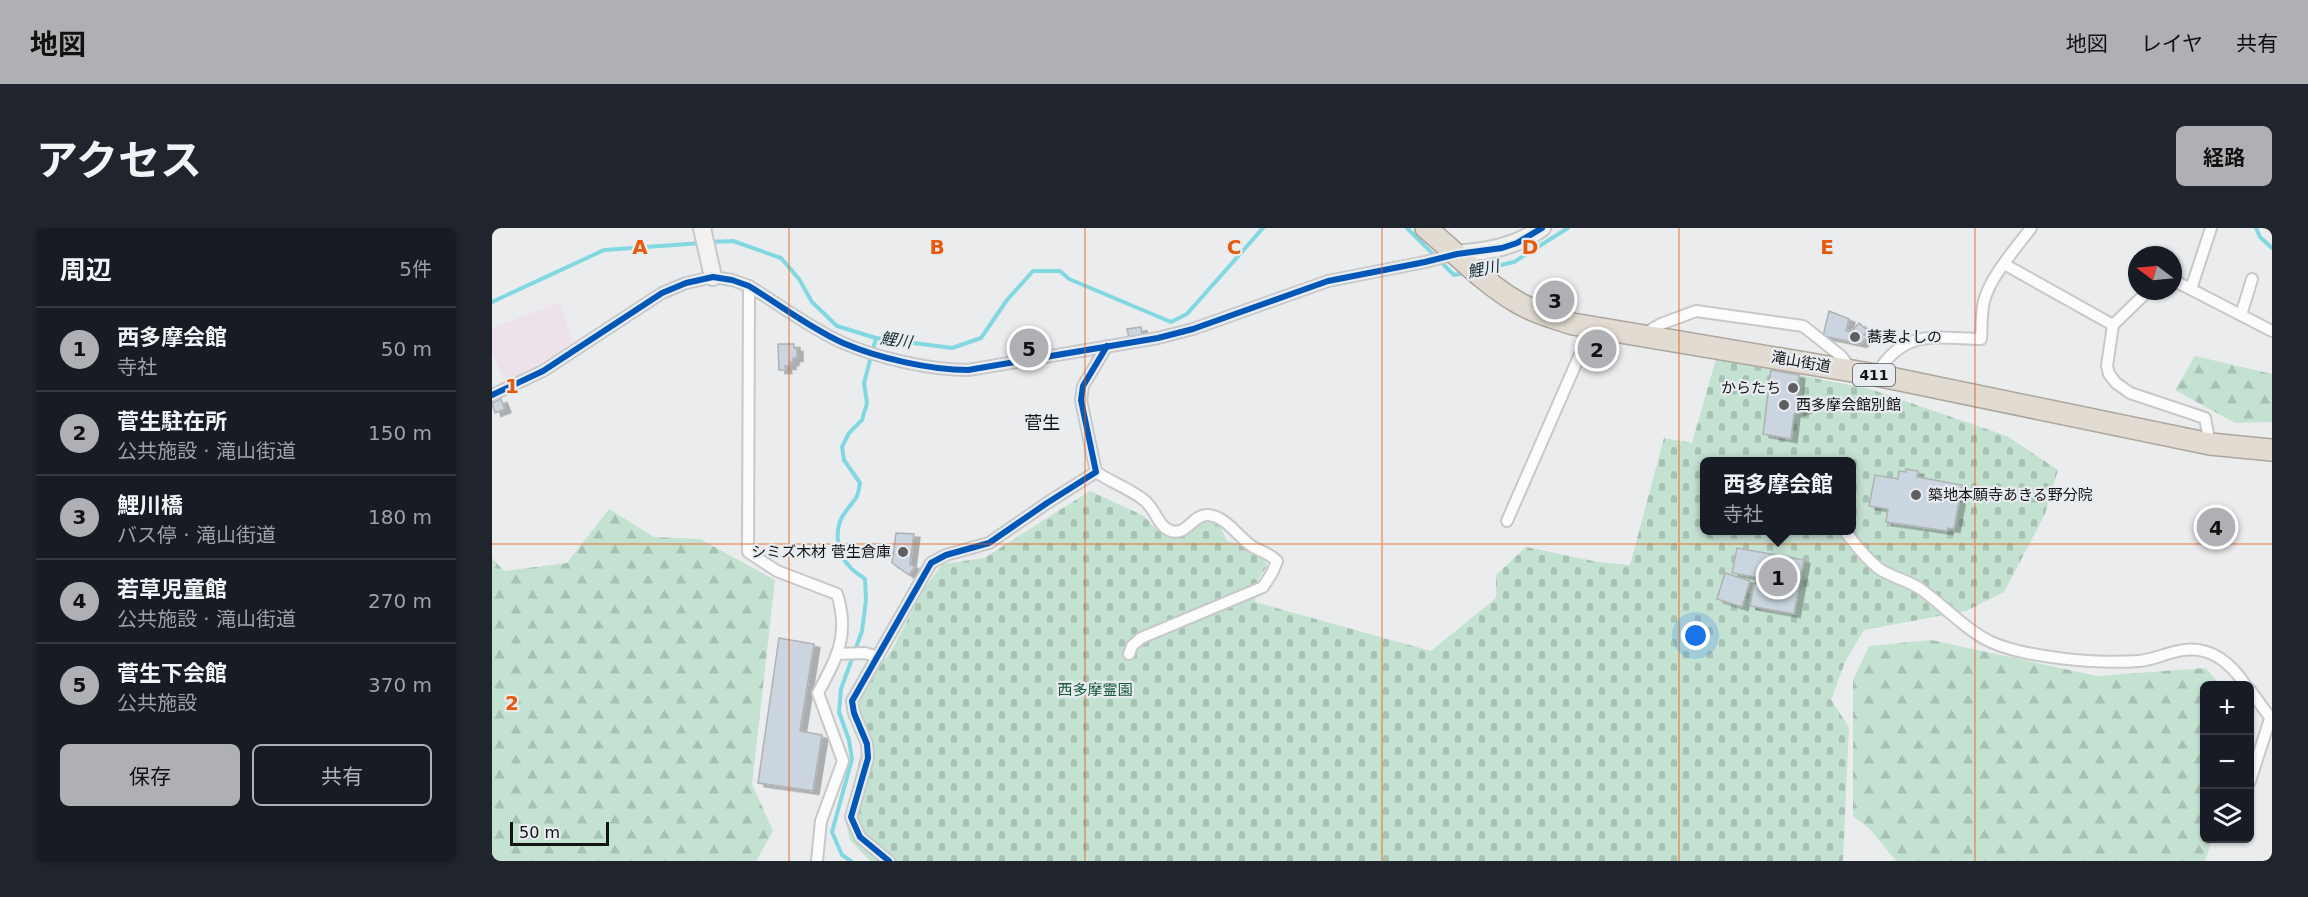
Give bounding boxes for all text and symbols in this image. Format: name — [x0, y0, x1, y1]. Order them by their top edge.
text: 地図 — [30, 28, 86, 61]
text: 地図 — [2066, 32, 2108, 56]
text: レイヤ — [2141, 32, 2203, 56]
text: 共有 — [2236, 32, 2278, 56]
button: 経路 — [2176, 126, 2272, 186]
text: アクセス — [36, 136, 202, 185]
text: A — [632, 235, 648, 259]
text: B — [929, 235, 945, 259]
text: C — [1227, 235, 1241, 259]
text: D — [1522, 235, 1538, 259]
text: E — [1820, 235, 1834, 259]
north arrow — [2128, 246, 2182, 300]
text: 周辺 — [60, 255, 112, 285]
water label: 鯉川 — [1465, 256, 1503, 282]
text: 5件 — [399, 257, 432, 281]
pin: 3 — [1536, 278, 1574, 322]
text: 西多摩会館 — [117, 325, 227, 350]
pin: 5 — [1010, 326, 1048, 370]
pin: 2 — [1578, 326, 1616, 372]
water label: 鯉川 — [879, 328, 915, 352]
place label: 蕎麦よしの — [1867, 328, 1942, 346]
marker: 蕎麦よしの — [1848, 330, 1862, 344]
text: 1 — [73, 337, 86, 361]
text: 50 m — [381, 337, 432, 361]
street label: 滝山街道 — [1770, 348, 1832, 376]
text: 寺社 — [117, 355, 157, 379]
road number: 411 — [1853, 364, 1895, 386]
text: 1 — [505, 374, 519, 398]
place label: からたち — [1721, 379, 1781, 397]
marker: からたち — [1786, 381, 1800, 395]
place label: 西多摩会館別館 — [1796, 396, 1901, 414]
marker: 西多摩会館別館 — [1777, 398, 1791, 412]
text: 菅生駐在所 — [117, 409, 227, 434]
district label: 菅生 — [1024, 412, 1060, 433]
text: 2 — [73, 421, 86, 445]
text: 150 m — [368, 421, 432, 445]
text: 公共施設 · 滝山街道 — [117, 439, 296, 463]
popup — [1700, 457, 1856, 535]
text: 西多摩会館 — [1723, 472, 1833, 497]
place label: 築地本願寺あきる野分院 — [1928, 486, 2093, 504]
marker: 築地本願寺あきる野分院 — [1909, 488, 1923, 502]
text: 鯉川橋 — [117, 493, 183, 518]
text: 寺社 — [1723, 502, 1763, 526]
pin: 4 — [2196, 504, 2236, 550]
text: 3 — [73, 505, 86, 529]
text: 180 m — [368, 505, 432, 529]
text: バス停 · 滝山街道 — [117, 523, 276, 547]
place label: シミズ木材 菅生倉庫 — [751, 543, 891, 561]
marker: シミズ木材 菅生倉庫 — [896, 545, 910, 559]
pin: 1 — [1758, 554, 1798, 600]
text: 若草児童館 — [117, 577, 227, 602]
text: 4 — [73, 589, 86, 613]
text: 270 m — [368, 589, 432, 613]
text: 公共施設 · 滝山街道 — [117, 607, 296, 631]
your location — [1681, 621, 1710, 650]
text: 菅生下会館 — [117, 661, 227, 686]
text: 5 — [73, 673, 86, 697]
text: 370 m — [368, 673, 432, 697]
park label: 西多摩霊園 — [1057, 681, 1133, 699]
map controls — [2200, 681, 2254, 843]
button: + — [2200, 681, 2254, 735]
text: 公共施設 — [117, 691, 197, 715]
text: 2 — [505, 691, 519, 715]
button: − — [2200, 735, 2254, 789]
button: 保存 — [60, 744, 240, 806]
button: 共有 — [252, 744, 432, 806]
button: layers — [2200, 789, 2254, 843]
scale bar — [510, 819, 609, 846]
text: 50 m — [519, 823, 560, 842]

